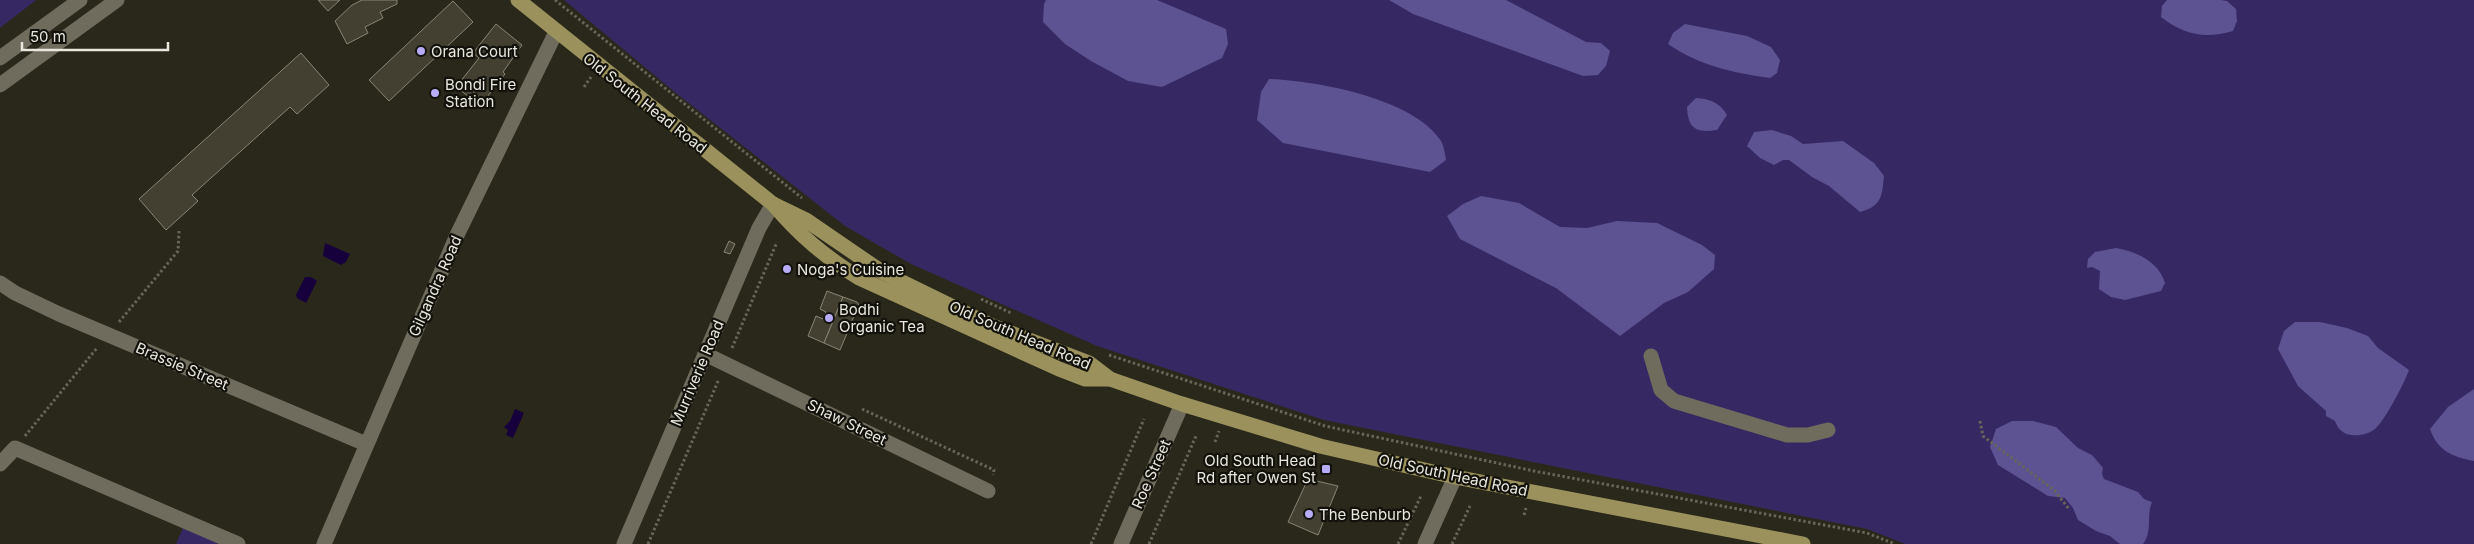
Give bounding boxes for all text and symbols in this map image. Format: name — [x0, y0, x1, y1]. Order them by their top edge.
scale bar — [22, 20, 169, 52]
text: 50 m — [30, 27, 66, 46]
place label: Orana Court — [431, 42, 518, 61]
marker: Orana Court — [415, 45, 427, 57]
street label: Old South Head Road — [579, 49, 711, 157]
place label: Bondi Fire Station — [445, 75, 516, 111]
marker: Bondi Fire Station — [429, 87, 441, 99]
street label: Gilgandra Road — [404, 233, 466, 339]
place label: Noga's Cuisine — [797, 260, 904, 279]
marker: Noga's Cuisine — [781, 263, 793, 275]
street label: Old South Head Road — [946, 297, 1094, 373]
place label: Bodhi Organic Tea — [839, 300, 925, 336]
marker: Bodhi Organic Tea — [823, 312, 835, 324]
street label: Murriverie Road — [666, 317, 728, 429]
street label: Brassie Street — [133, 338, 231, 394]
street label: Shaw Street — [804, 395, 890, 449]
street label: Roe Street — [1127, 436, 1175, 512]
street label: Old South Head Road — [1377, 450, 1529, 500]
place label: Old South Head Rd after Owen St — [1196, 451, 1316, 487]
marker: Old South Head Rd after Owen St — [1320, 463, 1332, 475]
place label: The Benburb — [1319, 505, 1411, 524]
marker: The Benburb — [1303, 508, 1315, 520]

